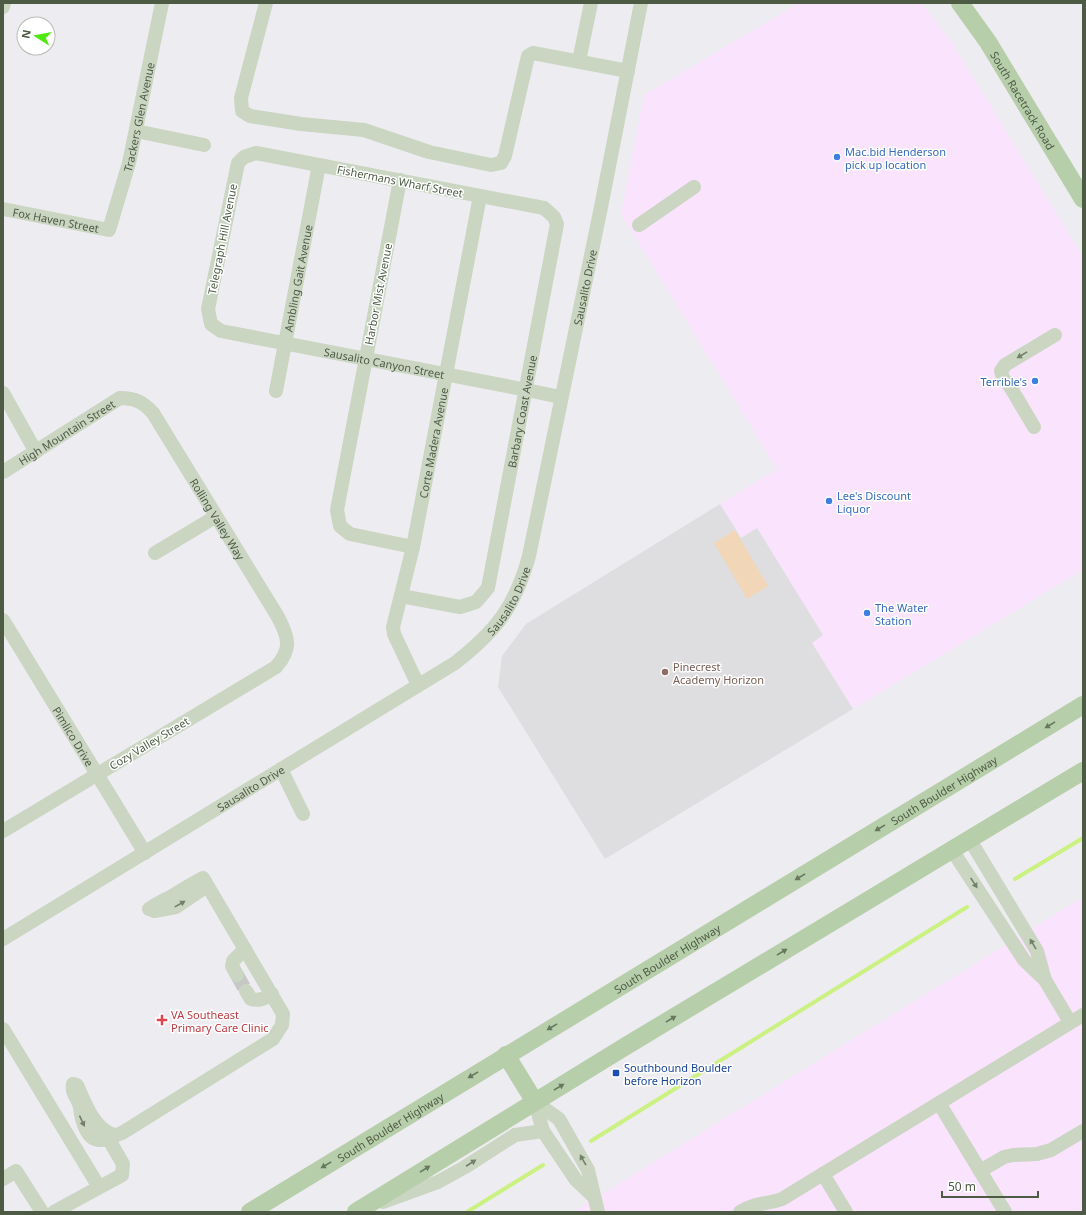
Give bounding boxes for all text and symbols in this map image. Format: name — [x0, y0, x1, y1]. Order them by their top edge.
north arrow — [16, 16, 56, 56]
text: N — [17, 28, 34, 40]
street label: South Racetrack Road — [988, 48, 1059, 152]
street label: Trackers Glen Avenue — [119, 61, 157, 174]
place label: Mac.bid Henderson pick up location — [845, 144, 946, 172]
marker: Mac.bid Henderson pick up location — [832, 152, 842, 162]
street label: Fishermans Wharf Street — [336, 161, 464, 201]
street label: Telegraph Hill Avenue — [204, 182, 240, 296]
street label: Fox Haven Street — [12, 204, 100, 235]
street label: Ambling Gait Avenue — [280, 223, 315, 333]
street label: Harbor Mist Avenue — [361, 242, 395, 346]
street label: Sausalito Drive — [569, 248, 600, 326]
street label: Sausalito Canyon Street — [323, 344, 446, 381]
one-way arrow — [1017, 351, 1027, 359]
street label: Barbary Coast Avenue — [503, 354, 540, 469]
place label: Terrible's — [980, 374, 1027, 389]
marker: Terrible's — [1030, 376, 1040, 386]
street label: Corte Madera Avenue — [415, 386, 451, 499]
street label: High Mountain Street — [15, 396, 117, 468]
street label: Rolling Valley Way — [187, 475, 249, 563]
place label: Lee's Discount Liquor — [837, 488, 911, 516]
marker: Lee's Discount Liquor — [824, 496, 834, 506]
street label: Sausalito Drive — [483, 565, 533, 638]
place label: The Water Station — [875, 600, 928, 628]
marker: The Water Station — [862, 608, 872, 618]
place label: Pinecrest Academy Horizon — [673, 659, 764, 687]
marker: Pinecrest Academy Horizon — [660, 667, 670, 677]
street label: Pimlico Drive — [50, 703, 98, 769]
street label: Cozy Valley Street — [106, 713, 192, 773]
one-way arrow — [1045, 721, 1055, 729]
street label: South Boulder Highway — [888, 751, 1000, 828]
street label: Sausalito Drive — [214, 761, 287, 814]
one-way arrow — [874, 824, 886, 831]
one-way arrow — [795, 873, 805, 881]
one-way arrow — [970, 878, 978, 888]
one-way arrow — [174, 901, 186, 907]
street label: South Boulder Highway — [611, 920, 723, 996]
one-way arrow — [1029, 938, 1036, 950]
one-way arrow — [776, 949, 788, 956]
place label: VA Southeast Primary Care Clinic — [171, 1007, 269, 1035]
marker: VA Southeast Primary Care Clinic — [156, 1014, 168, 1026]
one-way arrow — [665, 1016, 677, 1023]
one-way arrow — [546, 1024, 558, 1031]
place label: Southbound Boulder before Horizon — [624, 1060, 732, 1088]
marker: Southbound Boulder before Horizon — [611, 1068, 621, 1078]
one-way arrow — [467, 1072, 479, 1079]
one-way arrow — [554, 1083, 565, 1090]
street label: South Boulder Highway — [334, 1088, 446, 1165]
one-way arrow — [80, 1115, 86, 1127]
one-way arrow — [579, 1155, 586, 1166]
one-way arrow — [466, 1159, 476, 1167]
one-way arrow — [320, 1162, 332, 1169]
one-way arrow — [419, 1166, 431, 1173]
scale bar — [942, 1173, 1038, 1199]
text: 50 m — [948, 1178, 976, 1195]

